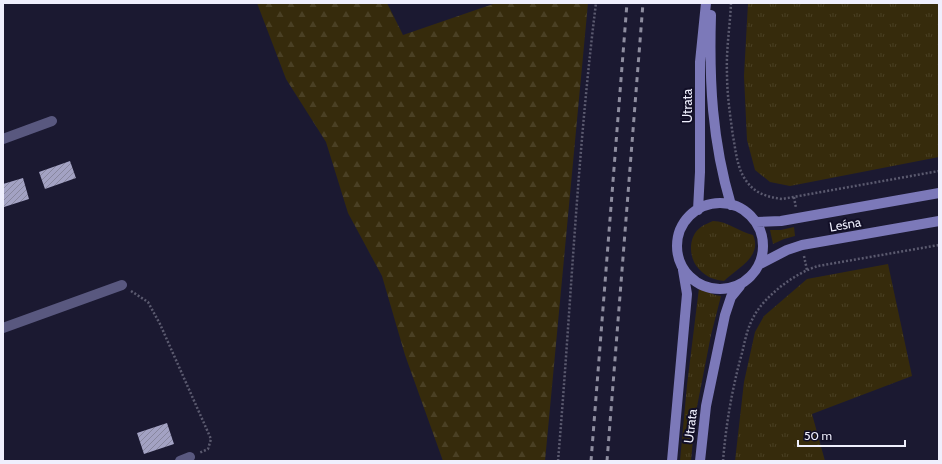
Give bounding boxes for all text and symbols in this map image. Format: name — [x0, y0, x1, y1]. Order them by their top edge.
street label: Utrata — [679, 88, 695, 123]
street label: Leśna — [828, 213, 863, 235]
street label: Utrata — [680, 407, 700, 444]
scale bar — [798, 422, 905, 448]
text: 50 m — [804, 428, 832, 443]

